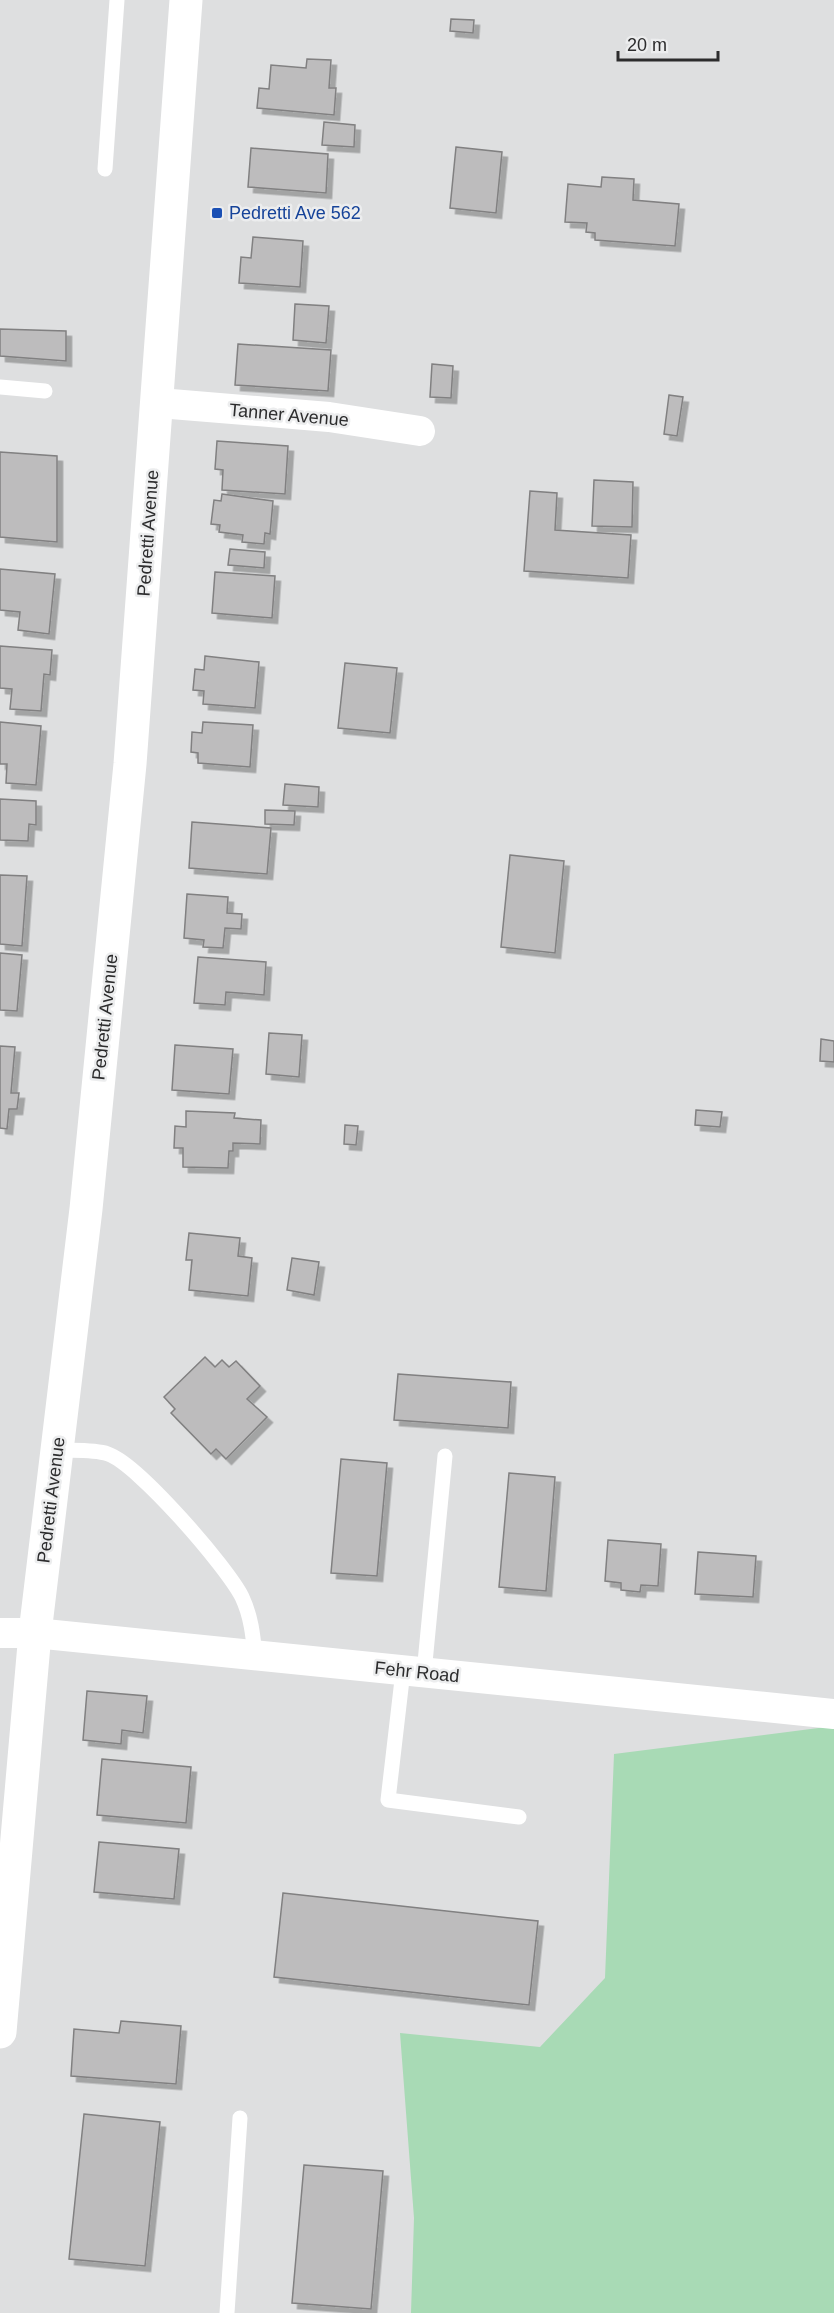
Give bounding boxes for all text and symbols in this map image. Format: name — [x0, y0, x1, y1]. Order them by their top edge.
scale bar — [618, 24, 718, 62]
text: 20 m — [627, 35, 667, 55]
place label: Pedretti Ave 562 — [229, 203, 361, 223]
marker: Pedretti Ave 562 — [210, 206, 224, 220]
street label: Tanner Avenue — [228, 400, 350, 430]
street label: Pedretti Avenue — [134, 469, 162, 597]
street label: Pedretti Avenue — [88, 953, 122, 1081]
street label: Pedretti Avenue — [33, 1436, 69, 1564]
street label: Fehr Road — [374, 1658, 460, 1686]

